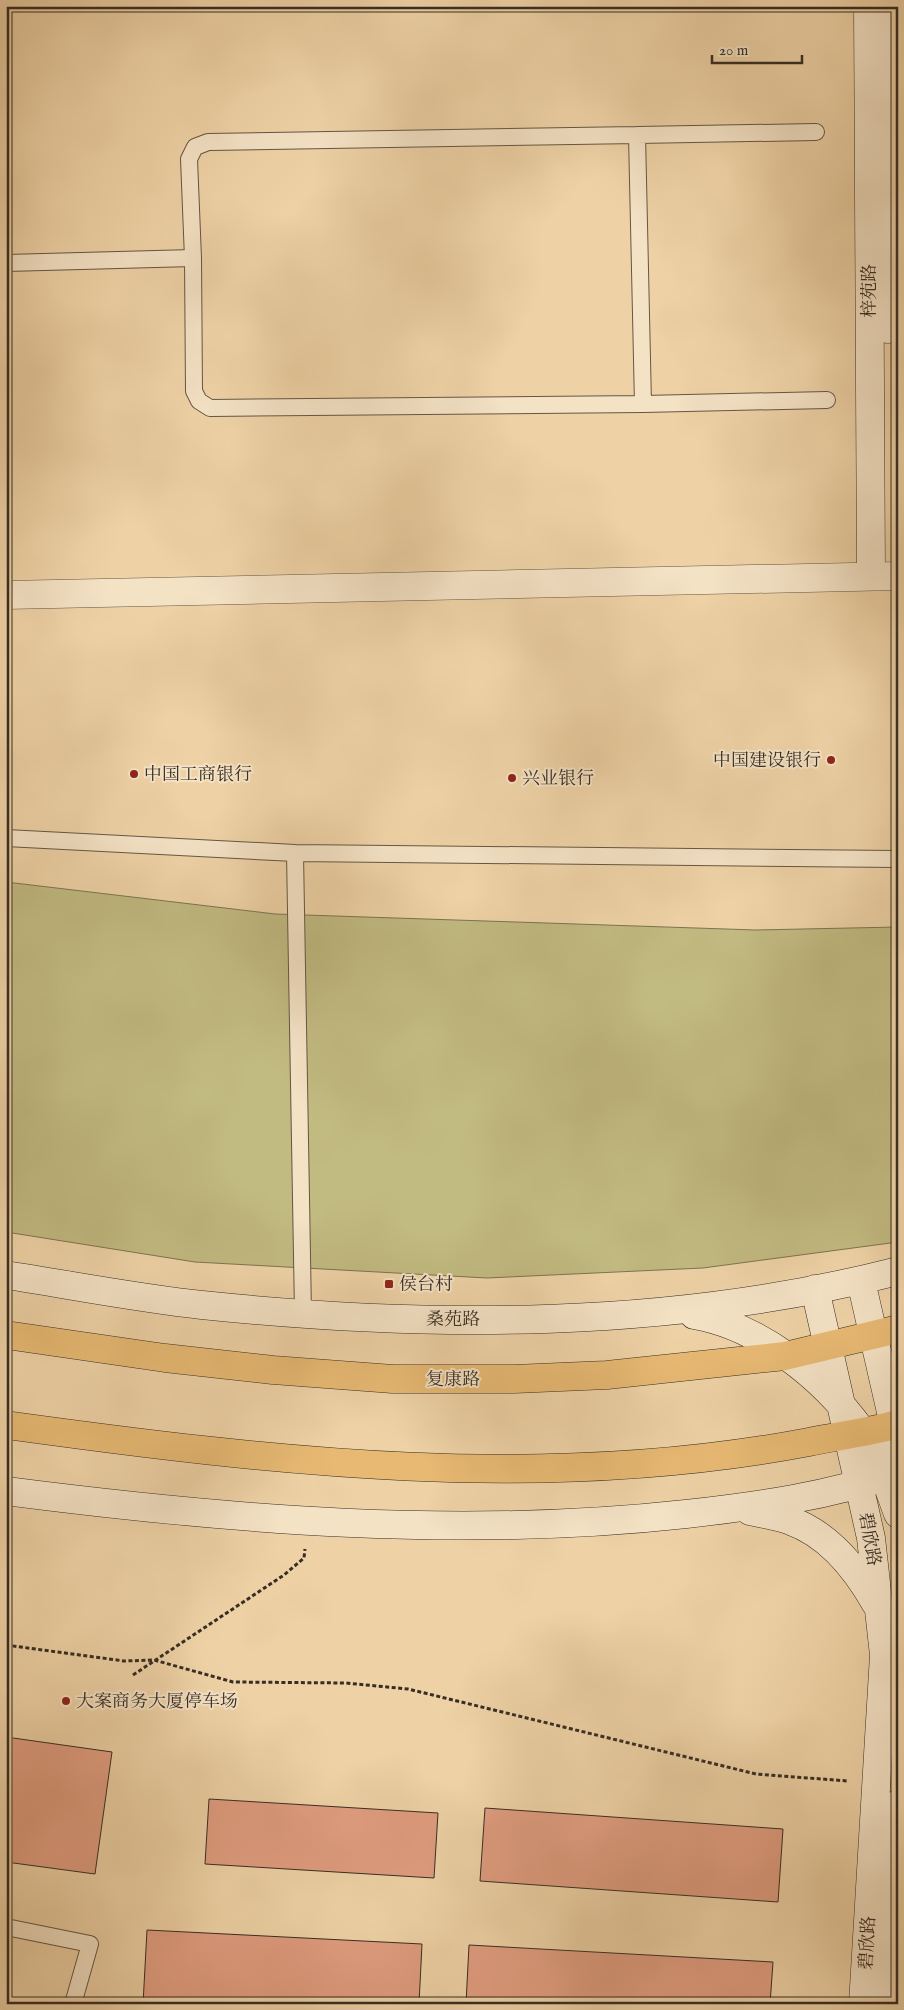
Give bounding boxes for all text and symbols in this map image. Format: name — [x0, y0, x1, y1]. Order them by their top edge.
scale bar — [712, 32, 802, 64]
text: 20 m — [719, 41, 749, 60]
street label: 梓苑路 — [859, 264, 882, 318]
place label: 中国建设银行 — [713, 750, 821, 773]
marker: 中国建设银行 — [825, 754, 837, 766]
place label: 中国工商银行 — [144, 764, 252, 787]
marker: 中国工商银行 — [128, 768, 140, 780]
place label: 兴业银行 — [522, 768, 594, 791]
marker: 兴业银行 — [506, 772, 518, 784]
place label: 侯台村 — [399, 1274, 453, 1297]
marker: 侯台村 — [383, 1278, 395, 1290]
street label: 桑苑路 — [426, 1309, 480, 1332]
street label: 复康路 — [426, 1369, 480, 1392]
street label: 碧欣路 — [853, 1511, 885, 1568]
place label: 大案商务大厦停车场 — [76, 1691, 238, 1714]
marker: 大案商务大厦停车场 — [60, 1695, 72, 1707]
street label: 碧欣路 — [856, 1916, 881, 1971]

